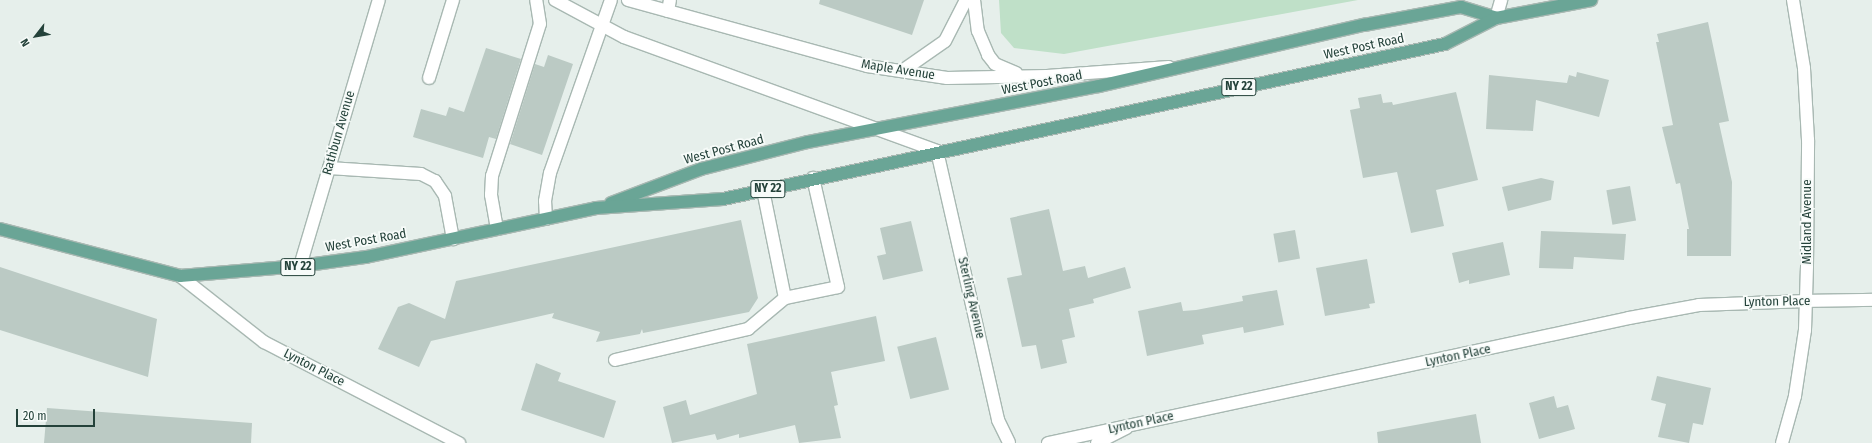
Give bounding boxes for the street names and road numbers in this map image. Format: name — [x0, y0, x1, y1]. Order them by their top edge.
street label: West Post Road — [1322, 31, 1406, 63]
street label: Maple Avenue — [860, 56, 936, 84]
street label: West Post Road — [1000, 68, 1084, 98]
road number: NY 22 — [1221, 77, 1257, 97]
street label: Rathbun Avenue — [319, 89, 359, 177]
street label: West Post Road — [682, 132, 766, 168]
road number: NY 22 — [750, 179, 786, 199]
street label: Midland Avenue — [1799, 179, 1815, 265]
street label: West Post Road — [324, 226, 408, 256]
street label: Sterling Avenue — [954, 256, 988, 340]
road number: NY 22 — [280, 257, 316, 277]
street label: Lynton Place — [1744, 294, 1810, 310]
street label: Lynton Place — [1424, 341, 1492, 371]
street label: Lynton Place — [281, 346, 347, 390]
street label: Lynton Place — [1107, 408, 1175, 438]

